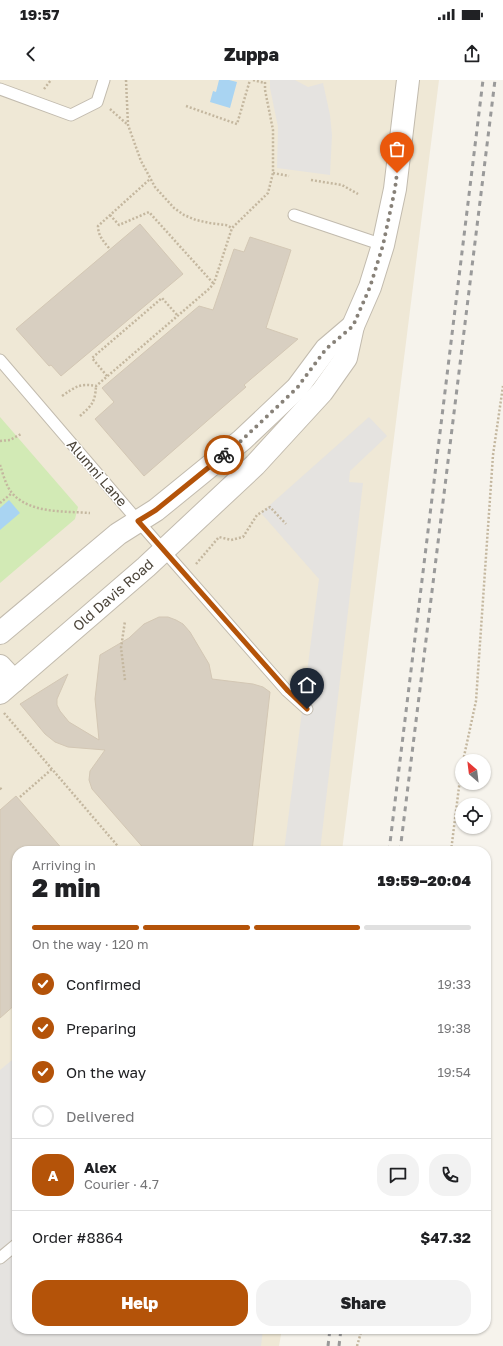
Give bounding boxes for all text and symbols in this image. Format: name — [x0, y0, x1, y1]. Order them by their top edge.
text: 19:57 — [20, 5, 59, 23]
icon: back — [20, 43, 42, 65]
text: Zuppa — [224, 43, 279, 65]
icon: share — [461, 43, 483, 65]
pin — [380, 132, 414, 173]
icon: bag — [386, 138, 408, 160]
courier — [204, 435, 244, 475]
street label: Alumni Lane — [64, 436, 131, 510]
icon: bike — [213, 444, 235, 466]
street label: Old Davis Road — [69, 555, 156, 634]
pin — [290, 668, 324, 709]
icon: home — [296, 674, 318, 696]
north arrow — [455, 754, 491, 790]
map controls — [455, 754, 491, 834]
button: locate — [455, 798, 491, 834]
text: Arriving in — [32, 857, 96, 873]
text: 19:59–20:04 — [378, 871, 471, 889]
text: 2 min — [32, 872, 100, 903]
text: On the way · 120 m — [32, 936, 149, 952]
icon: check — [32, 973, 54, 995]
text: Confirmed — [66, 975, 141, 993]
text: 19:33 — [438, 976, 471, 992]
icon: check — [32, 1017, 54, 1039]
text: Preparing — [66, 1019, 136, 1037]
text: 19:38 — [437, 1020, 471, 1036]
icon: check — [32, 1061, 54, 1083]
text: On the way — [66, 1063, 146, 1081]
text: 19:54 — [437, 1064, 471, 1080]
text: Delivered — [66, 1107, 134, 1125]
button: chat — [377, 1154, 419, 1196]
button: phone — [429, 1154, 471, 1196]
text: Alex — [84, 1158, 117, 1176]
text: A — [48, 1166, 58, 1184]
text: Courier · 4.7 — [84, 1176, 159, 1192]
text: Order #8864 — [32, 1228, 123, 1246]
text: $47.32 — [420, 1228, 471, 1246]
button: Help — [32, 1280, 248, 1326]
button: Share — [256, 1280, 471, 1326]

